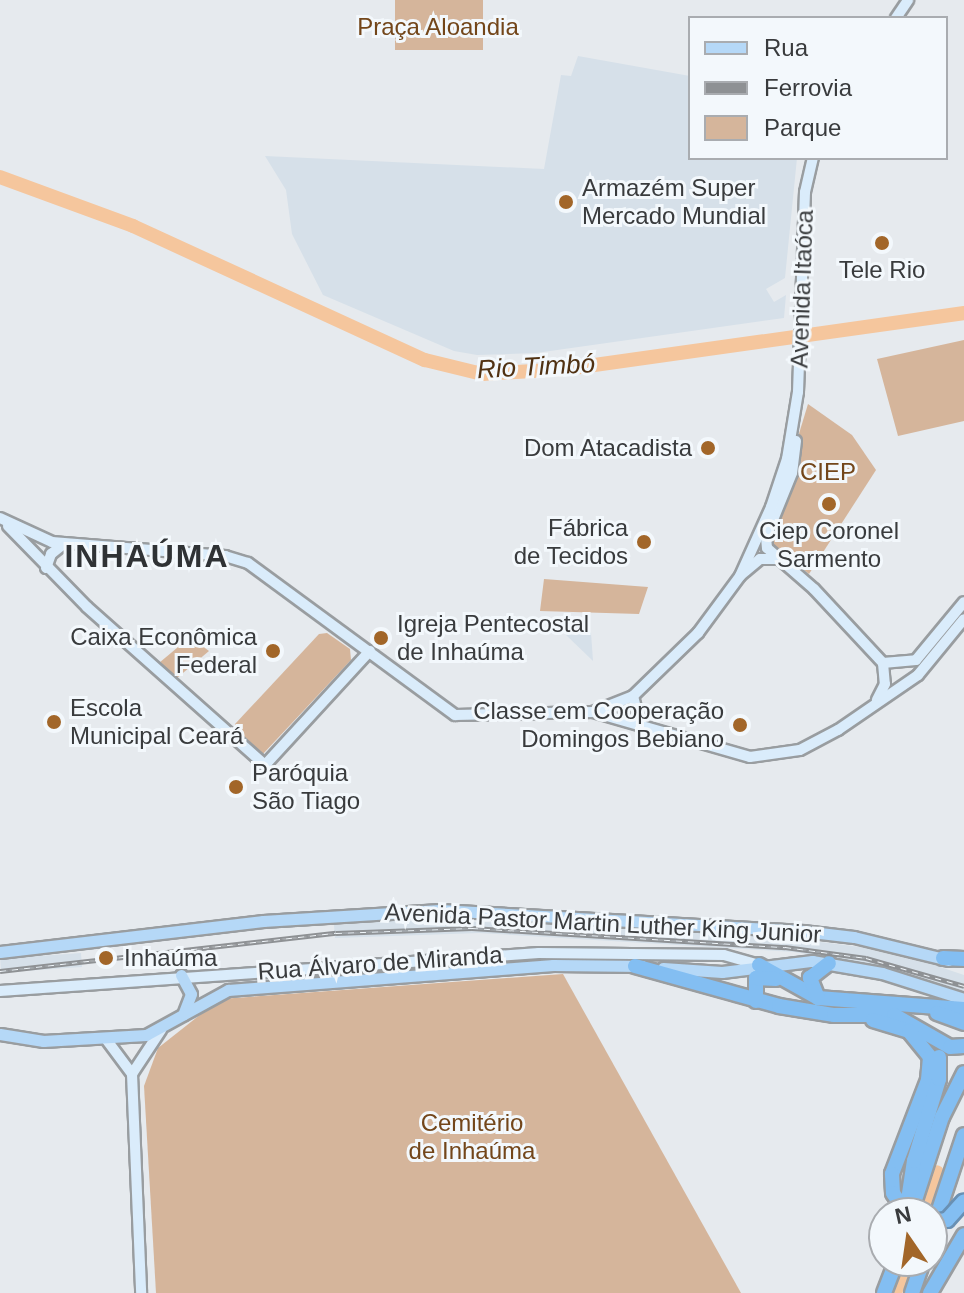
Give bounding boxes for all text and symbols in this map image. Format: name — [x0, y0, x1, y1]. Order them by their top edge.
park label: Praça Aloandia — [357, 13, 519, 41]
legend — [688, 16, 948, 160]
text: Rua — [764, 34, 808, 61]
text: Ferrovia — [764, 74, 852, 101]
text: Parque — [764, 114, 841, 141]
place label: Armazém Super Mercado Mundial — [582, 174, 766, 230]
marker: Armazém Super Mercado Mundial — [557, 193, 575, 211]
street label: Avenida Itaóca — [785, 209, 819, 369]
marker: Tele Rio — [873, 234, 891, 252]
place label: Tele Rio — [839, 256, 925, 284]
water label: Rio Timbó — [476, 348, 596, 386]
place label: Dom Atacadista — [523, 434, 692, 462]
marker: Dom Atacadista — [699, 439, 717, 457]
park label: CIEP — [800, 458, 856, 486]
marker: Ciep Coronel Sarmento — [820, 495, 838, 513]
place label: Fábrica de Tecidos — [513, 514, 628, 570]
place label: Ciep Coronel Sarmento — [759, 517, 899, 573]
marker: Fábrica de Tecidos — [635, 533, 653, 551]
district label: INHAÚMA — [64, 537, 230, 575]
place label: Igreja Pentecostal de Inhaúma — [397, 610, 589, 666]
place label: Caixa Econômica Federal — [70, 623, 257, 679]
marker: Igreja Pentecostal de Inhaúma — [372, 629, 390, 647]
marker: Caixa Econômica Federal — [264, 642, 282, 660]
place label: Escola Municipal Ceará — [70, 694, 243, 750]
place label: Classe em Cooperação Domingos Bebiano — [473, 697, 724, 753]
marker: Escola Municipal Ceará — [45, 713, 63, 731]
marker: Classe em Cooperação Domingos Bebiano — [731, 716, 749, 734]
place label: Paróquia São Tiago — [252, 759, 361, 815]
marker: Paróquia São Tiago — [227, 778, 245, 796]
street label: Avenida Pastor Martin Luther King Junior — [384, 897, 822, 949]
street label: Rua Álvaro de Miranda — [257, 940, 503, 986]
place label: Inhaúma — [124, 944, 217, 972]
marker: Inhaúma — [95, 947, 117, 969]
park label: Cemitério de Inhaúma — [409, 1109, 535, 1165]
north arrow — [868, 1197, 948, 1277]
text: N — [892, 1201, 913, 1229]

